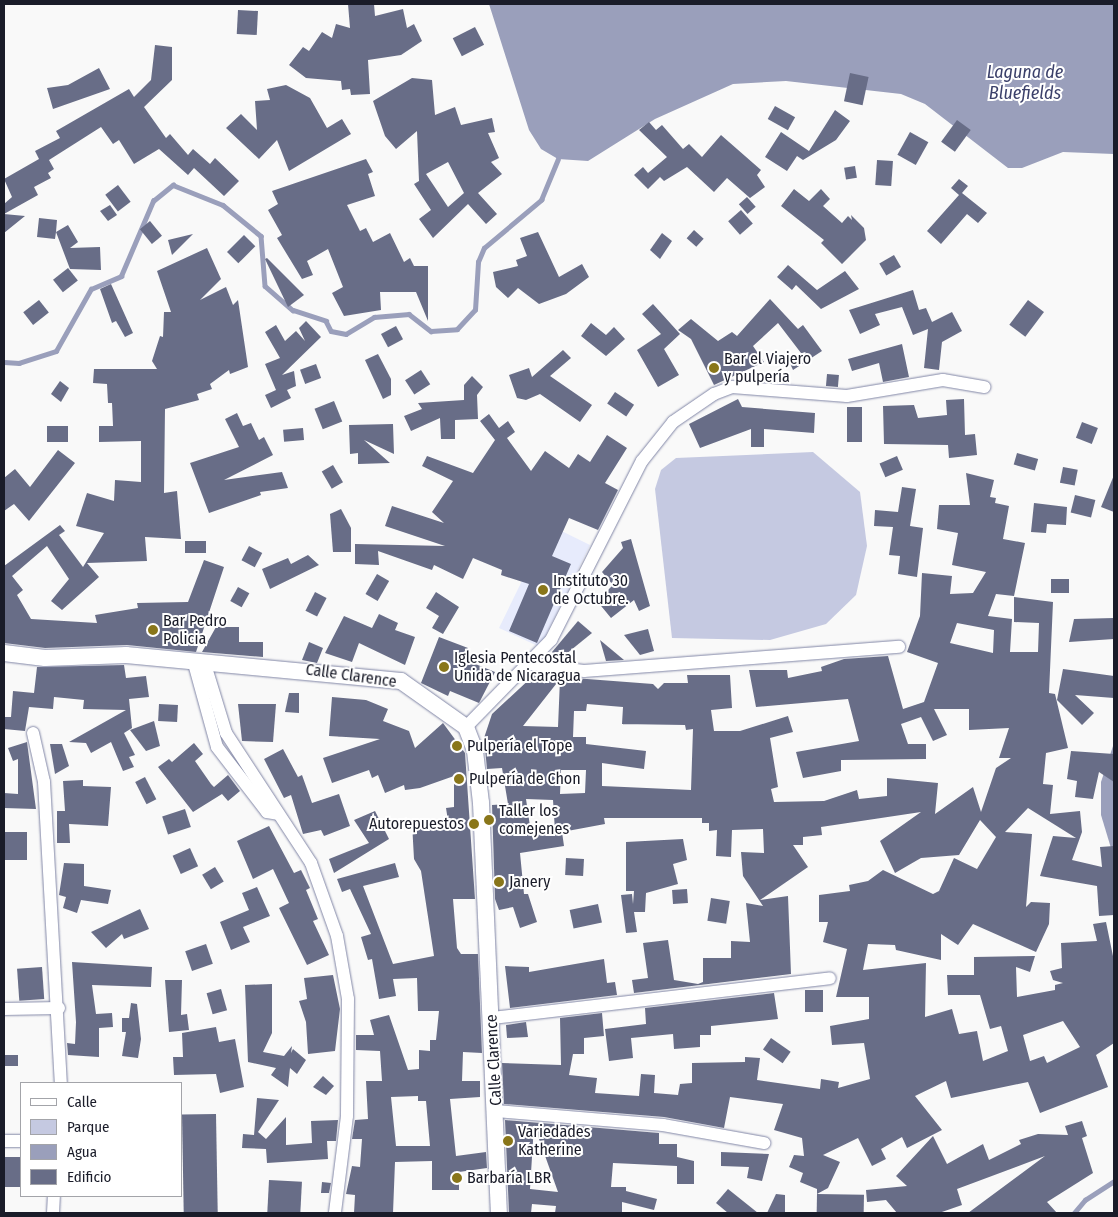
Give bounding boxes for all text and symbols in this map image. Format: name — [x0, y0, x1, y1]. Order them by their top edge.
water label: Laguna de Bluefields — [987, 62, 1063, 104]
place label: Bar el Viajero y pulpería — [724, 349, 811, 387]
marker: Bar el Viajero y pulpería — [708, 362, 720, 374]
place label: Instituto 30 de Octubre. — [553, 571, 629, 609]
marker: Instituto 30 de Octubre. — [537, 584, 549, 596]
place label: Bar Pedro Policia — [163, 611, 227, 649]
marker: Bar Pedro Policia — [147, 624, 159, 636]
place label: Iglesia Pentecostal Unida de Nicaragua — [454, 648, 581, 686]
street label: Calle Clarence — [304, 660, 398, 692]
marker: Iglesia Pentecostal Unida de Nicaragua — [438, 661, 450, 673]
place label: Pulpería el Tope — [467, 736, 572, 756]
marker: Pulpería el Tope — [451, 740, 463, 752]
place label: Pulpería de Chon — [469, 769, 581, 789]
marker: Pulpería de Chon — [453, 773, 465, 785]
place label: Taller los comejenes — [499, 801, 569, 839]
place label: Autorepuestos — [369, 814, 464, 834]
marker: Taller los comejenes — [483, 814, 495, 826]
marker: Autorepuestos — [468, 818, 480, 830]
place label: Janery — [509, 872, 550, 892]
marker: Janery — [493, 876, 505, 888]
street label: Calle Clarence — [482, 1014, 506, 1106]
legend — [20, 1082, 182, 1197]
text: Calle — [67, 1093, 97, 1111]
text: Parque — [67, 1118, 110, 1136]
place label: Variedades Katherine — [518, 1122, 591, 1160]
marker: Variedades Katherine — [502, 1135, 514, 1147]
text: Agua — [67, 1143, 97, 1161]
text: Edificio — [67, 1168, 112, 1186]
place label: Barbaría LBR — [467, 1168, 551, 1188]
marker: Barbaría LBR — [451, 1172, 463, 1184]

